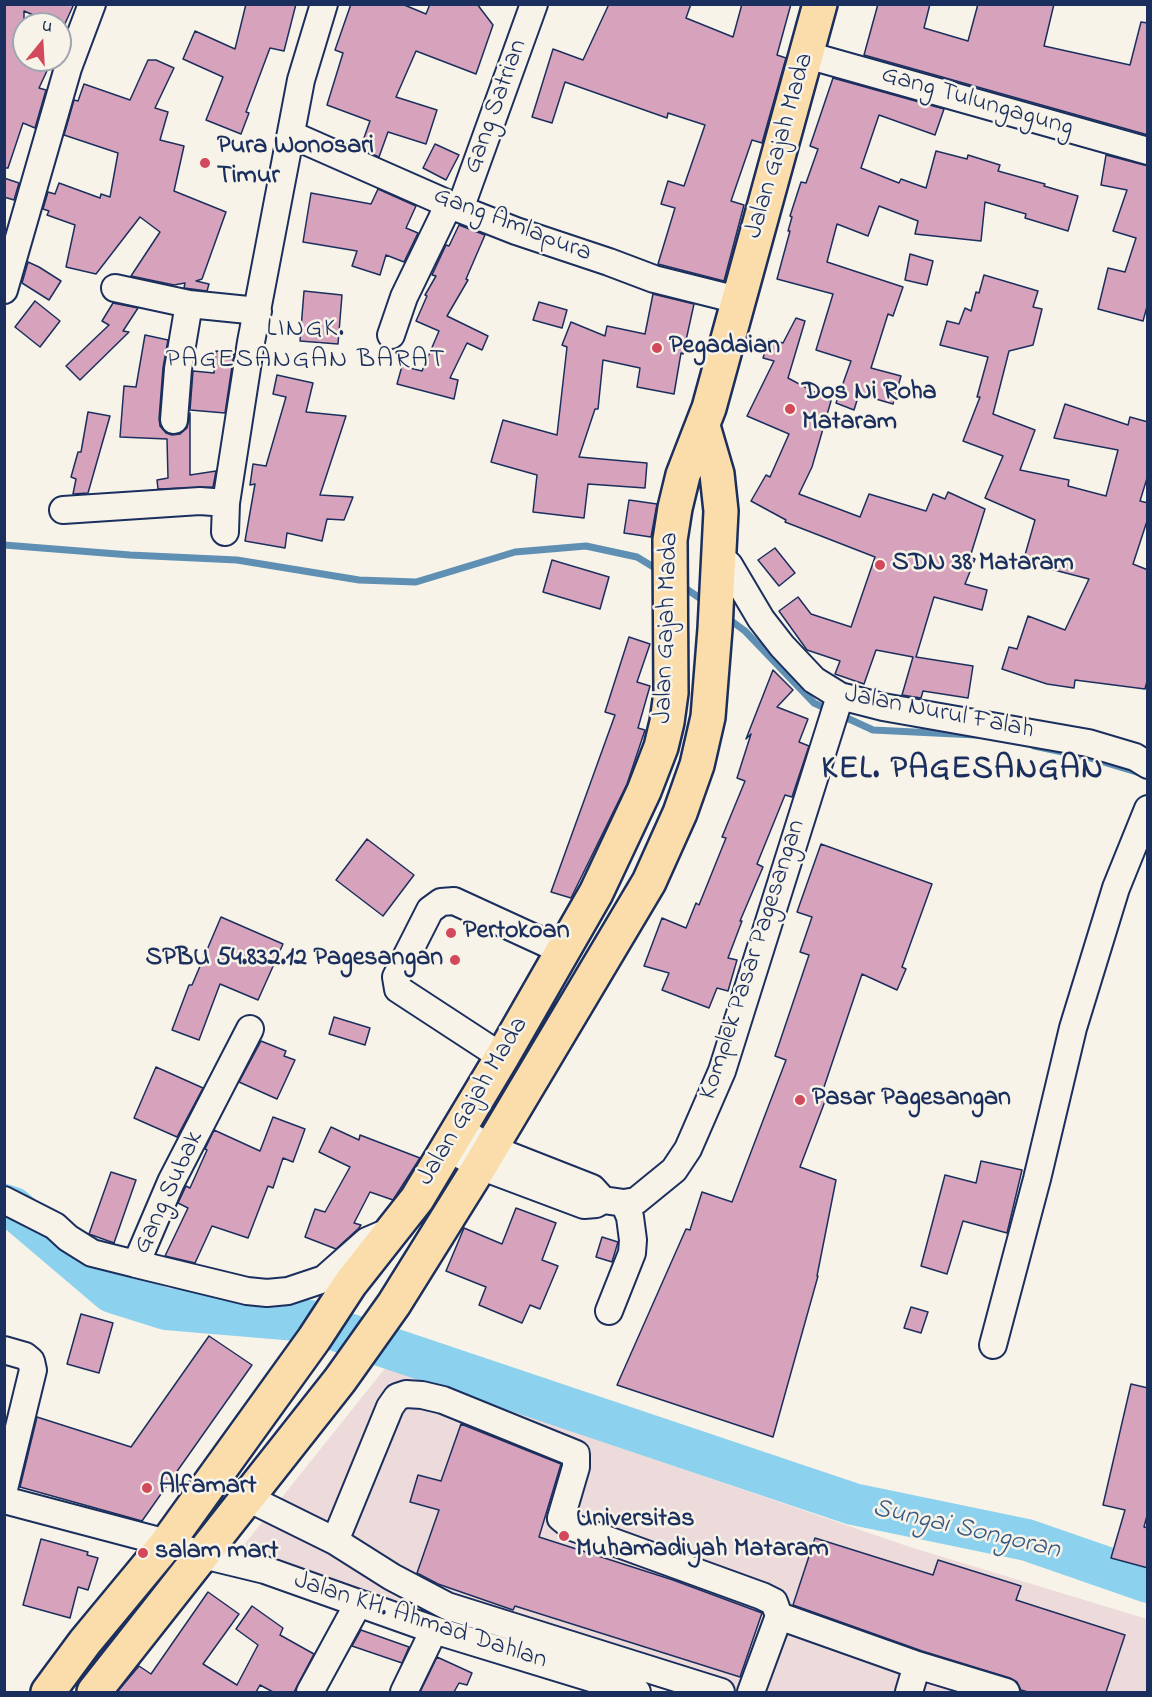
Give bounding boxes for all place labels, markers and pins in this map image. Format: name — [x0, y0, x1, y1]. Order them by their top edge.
place label: Pura Wonosari Timur — [217, 132, 374, 194]
marker: Pura Wonosari Timur — [198, 156, 212, 170]
place label: Pegadaian — [669, 332, 780, 364]
marker: Pegadaian — [650, 341, 664, 355]
place label: Dos Ni Roha Mataram — [802, 378, 937, 440]
marker: Dos Ni Roha Mataram — [783, 402, 797, 416]
place label: SDN 38 Mataram — [892, 549, 1074, 581]
marker: SDN 38 Mataram — [873, 558, 887, 572]
place label: Pertokoan — [463, 917, 569, 949]
marker: Pertokoan — [444, 926, 458, 940]
place label: SPBU 54.832.12 Pagesangan — [146, 944, 443, 976]
marker: SPBU 54.832.12 Pagesangan — [448, 953, 462, 967]
place label: Pasar Pagesangan — [812, 1084, 1011, 1116]
marker: Pasar Pagesangan — [793, 1093, 807, 1107]
place label: Alfamart — [159, 1472, 256, 1504]
marker: Alfamart — [140, 1481, 154, 1495]
place label: Universitas Muhamadiyah Mataram — [576, 1505, 829, 1566]
marker: Universitas Muhamadiyah Mataram — [557, 1529, 571, 1543]
place label: salam mart — [155, 1537, 278, 1569]
marker: salam mart — [136, 1546, 150, 1560]

